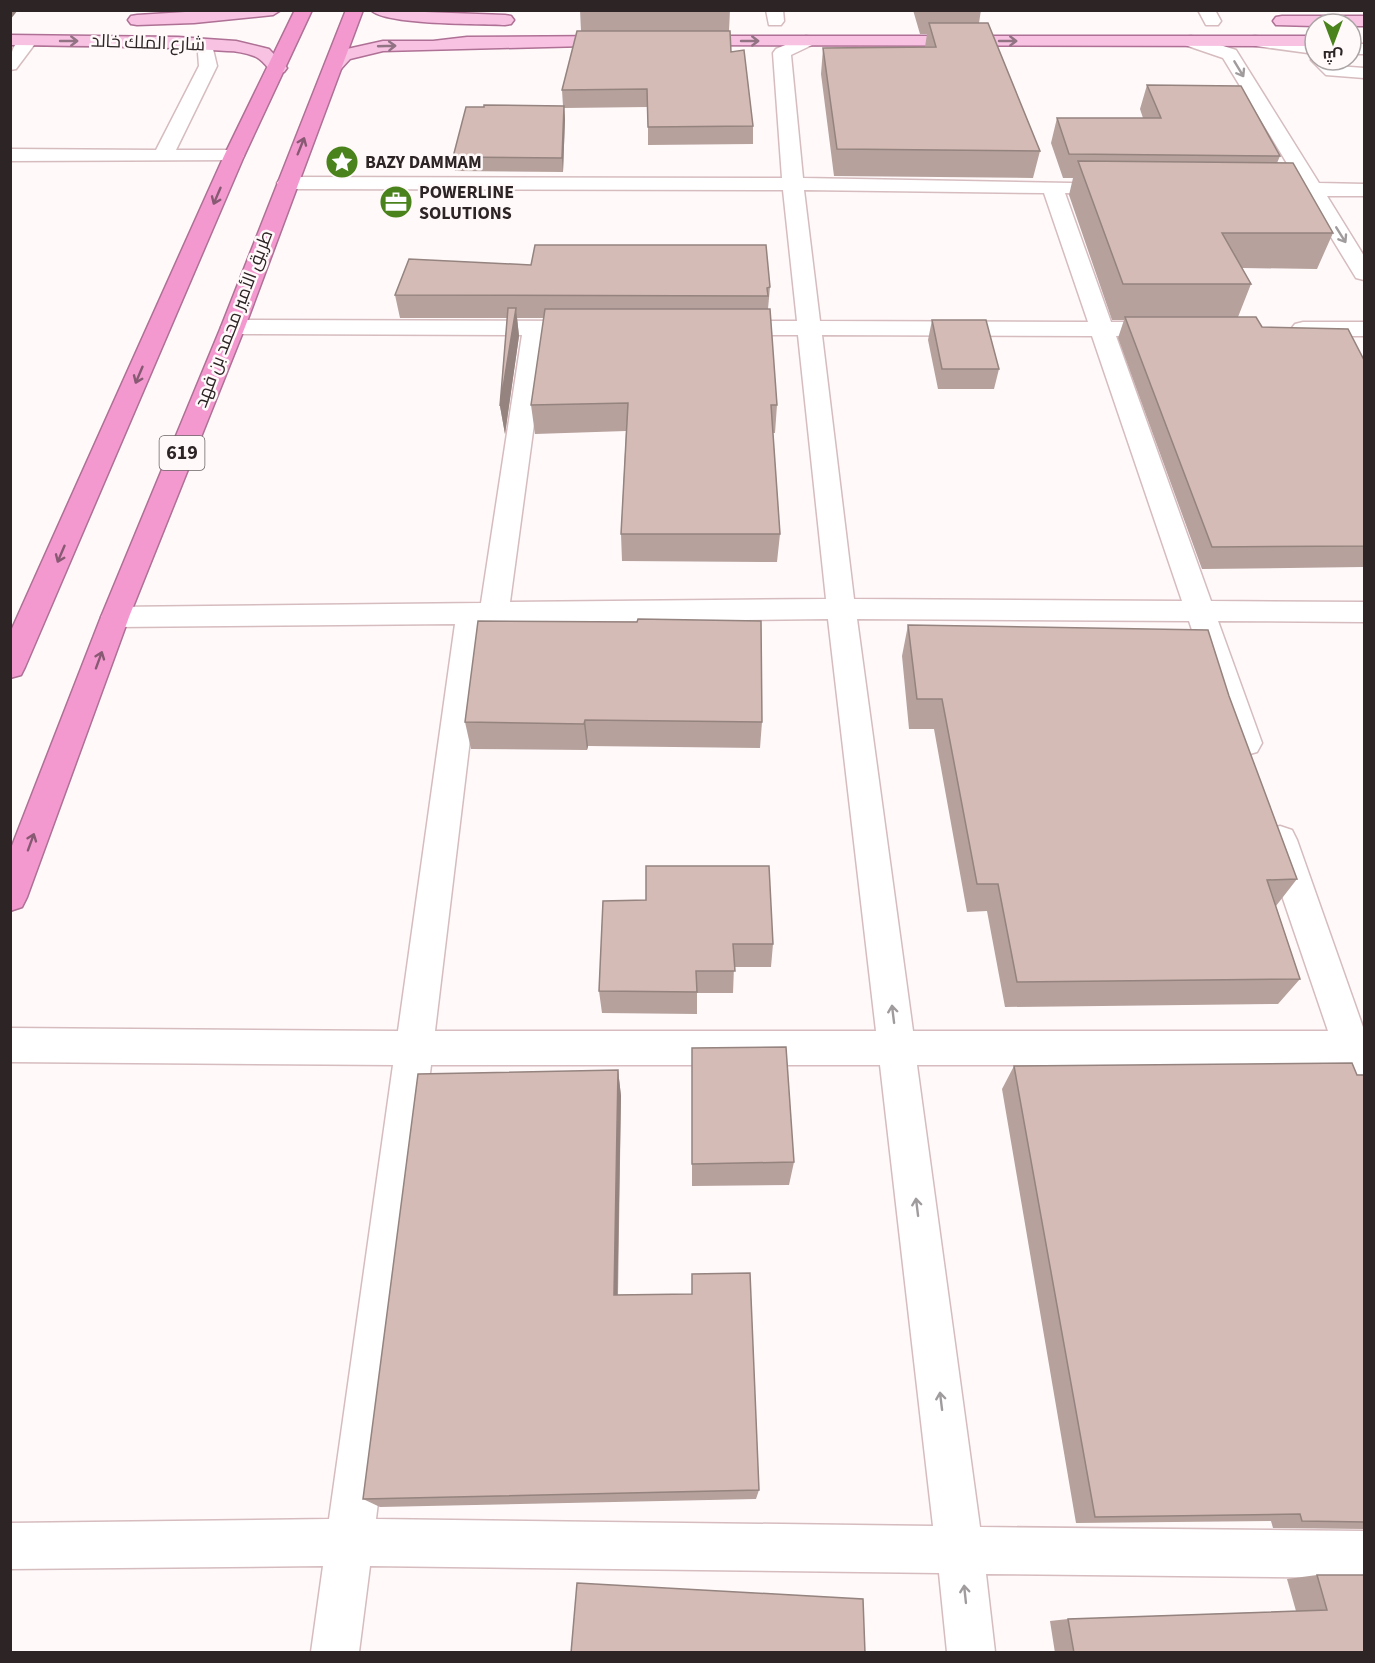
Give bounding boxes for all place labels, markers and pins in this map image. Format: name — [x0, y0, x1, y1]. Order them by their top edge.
place icon: BAZY DAMMAM — [324, 144, 360, 180]
place label: BAZY DAMMAM — [365, 150, 482, 175]
place label: POWERLINE SOLUTIONS — [419, 180, 514, 226]
office icon: POWERLINE SOLUTIONS — [378, 184, 414, 220]

